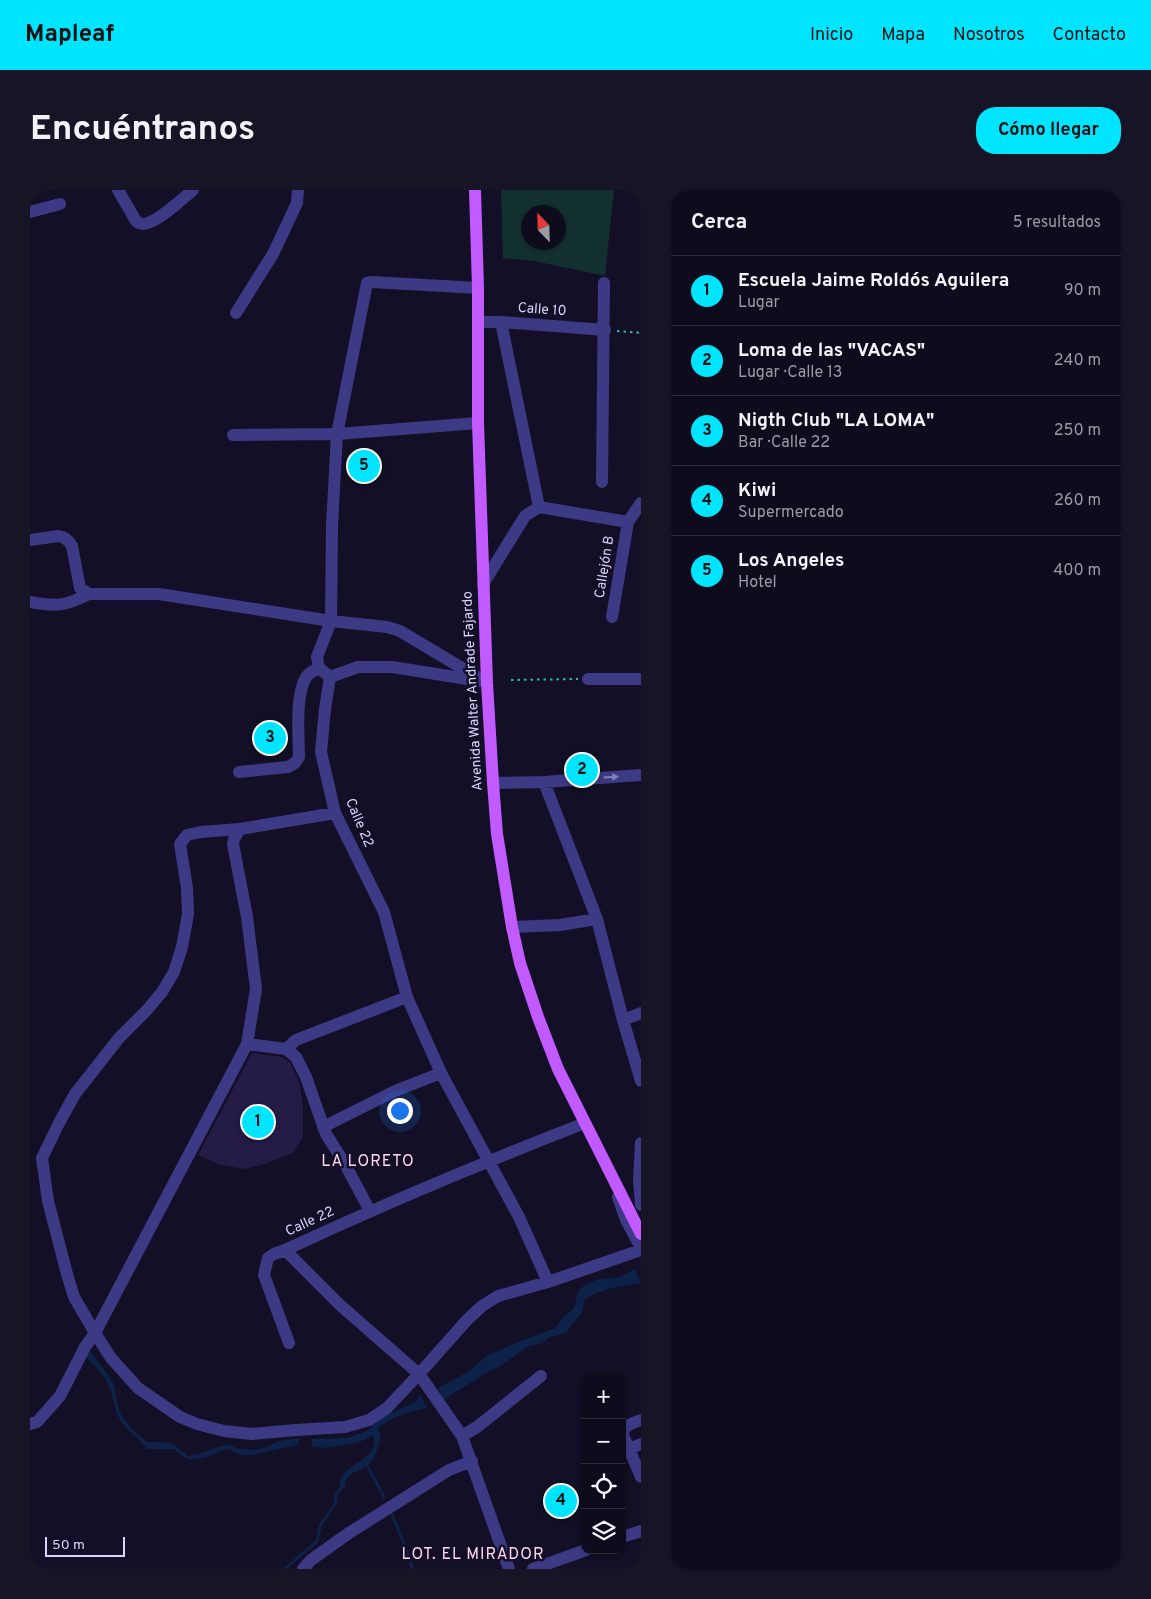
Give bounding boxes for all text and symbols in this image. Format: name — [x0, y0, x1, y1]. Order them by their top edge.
text: Mapleaf — [25, 20, 114, 50]
text: Inicio — [810, 24, 853, 47]
text: Mapa — [881, 24, 925, 47]
text: Nosotros — [953, 24, 1025, 47]
text: Contacto — [1053, 24, 1126, 47]
button: Cómo llegar — [976, 107, 1121, 154]
text: Encuéntranos — [30, 108, 255, 152]
north arrow — [521, 205, 566, 250]
text: Cerca — [691, 209, 747, 236]
text: 5 resultados — [1013, 213, 1101, 233]
text: Escuela Jaime Roldós Aguilera — [738, 269, 1009, 293]
text: 1 — [704, 281, 710, 301]
text: 90 m — [1064, 281, 1101, 301]
text: Lugar — [738, 293, 780, 313]
street label: Calle 10 — [517, 300, 567, 320]
text: Loma de las "VACAS" — [738, 339, 925, 363]
text: 2 — [702, 351, 712, 371]
text: 240 m — [1054, 351, 1101, 371]
text: Lugar · Calle 13 — [738, 363, 842, 383]
text: Nigth Club "LA LOMA" — [738, 409, 934, 433]
text: 3 — [702, 421, 712, 441]
text: 250 m — [1054, 421, 1101, 441]
text: Bar · Calle 22 — [738, 433, 830, 453]
pin: 5 — [348, 447, 380, 485]
text: Kiwi — [738, 479, 776, 503]
text: 4 — [702, 491, 712, 511]
text: 260 m — [1054, 491, 1101, 511]
text: Supermercado — [738, 503, 844, 523]
street label: Callejón B — [592, 535, 618, 599]
text: Los Angeles — [738, 549, 844, 573]
text: 5 — [702, 561, 712, 581]
text: 400 m — [1053, 561, 1101, 581]
text: Hotel — [738, 573, 777, 593]
street label: Avenida Walter Andrade Fajardo — [459, 591, 487, 791]
pin: 3 — [254, 719, 286, 757]
pin: 2 — [566, 751, 598, 789]
one-way arrow — [604, 773, 620, 781]
street label: Calle 22 — [341, 796, 377, 850]
your location — [387, 1098, 413, 1124]
pin: 1 — [242, 1103, 274, 1141]
district label: LA LORETO — [321, 1152, 415, 1172]
street label: Calle 22 — [283, 1203, 337, 1241]
map controls — [581, 1374, 626, 1554]
button: + — [581, 1374, 626, 1419]
button: − — [581, 1419, 626, 1464]
button: locate — [581, 1464, 626, 1509]
pin: 4 — [545, 1482, 577, 1520]
button: layers — [581, 1509, 626, 1554]
scale bar — [45, 1534, 125, 1557]
text: 50 m — [52, 1537, 85, 1554]
district label: LOT. EL MIRADOR — [401, 1545, 545, 1565]

